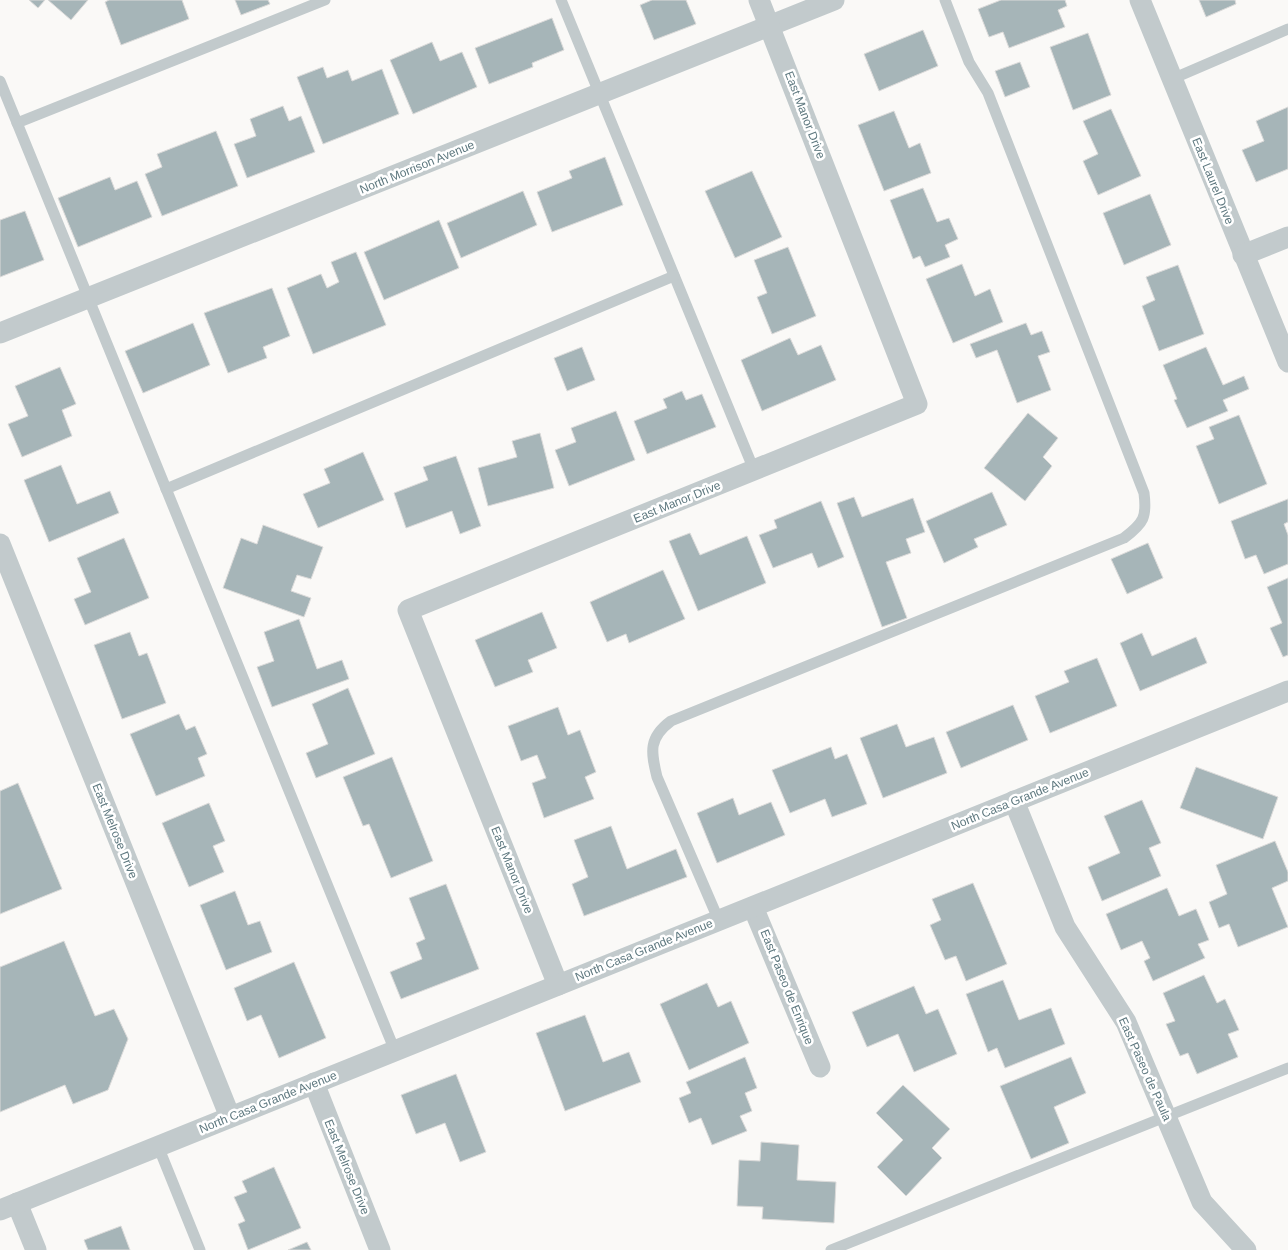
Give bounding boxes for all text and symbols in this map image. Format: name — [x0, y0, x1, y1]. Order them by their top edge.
street label: East Manor Drive — [782, 69, 828, 161]
street label: East Laurel Drive — [1189, 136, 1237, 227]
street label: North Morrison Avenue — [358, 137, 477, 196]
street label: East Manor Drive — [631, 478, 723, 526]
street label: North Casa Grande Avenue — [949, 765, 1091, 833]
street label: East Melrose Drive — [90, 781, 141, 881]
street label: East Manor Drive — [488, 824, 536, 916]
street label: North Casa Grande Avenue — [573, 916, 715, 984]
street label: East Paseo de Enrique — [758, 927, 817, 1047]
street label: East Paseo de Paula — [1116, 1015, 1174, 1123]
street label: North Casa Grande Avenue — [197, 1068, 339, 1136]
street label: East Melrose Drive — [322, 1117, 373, 1217]

